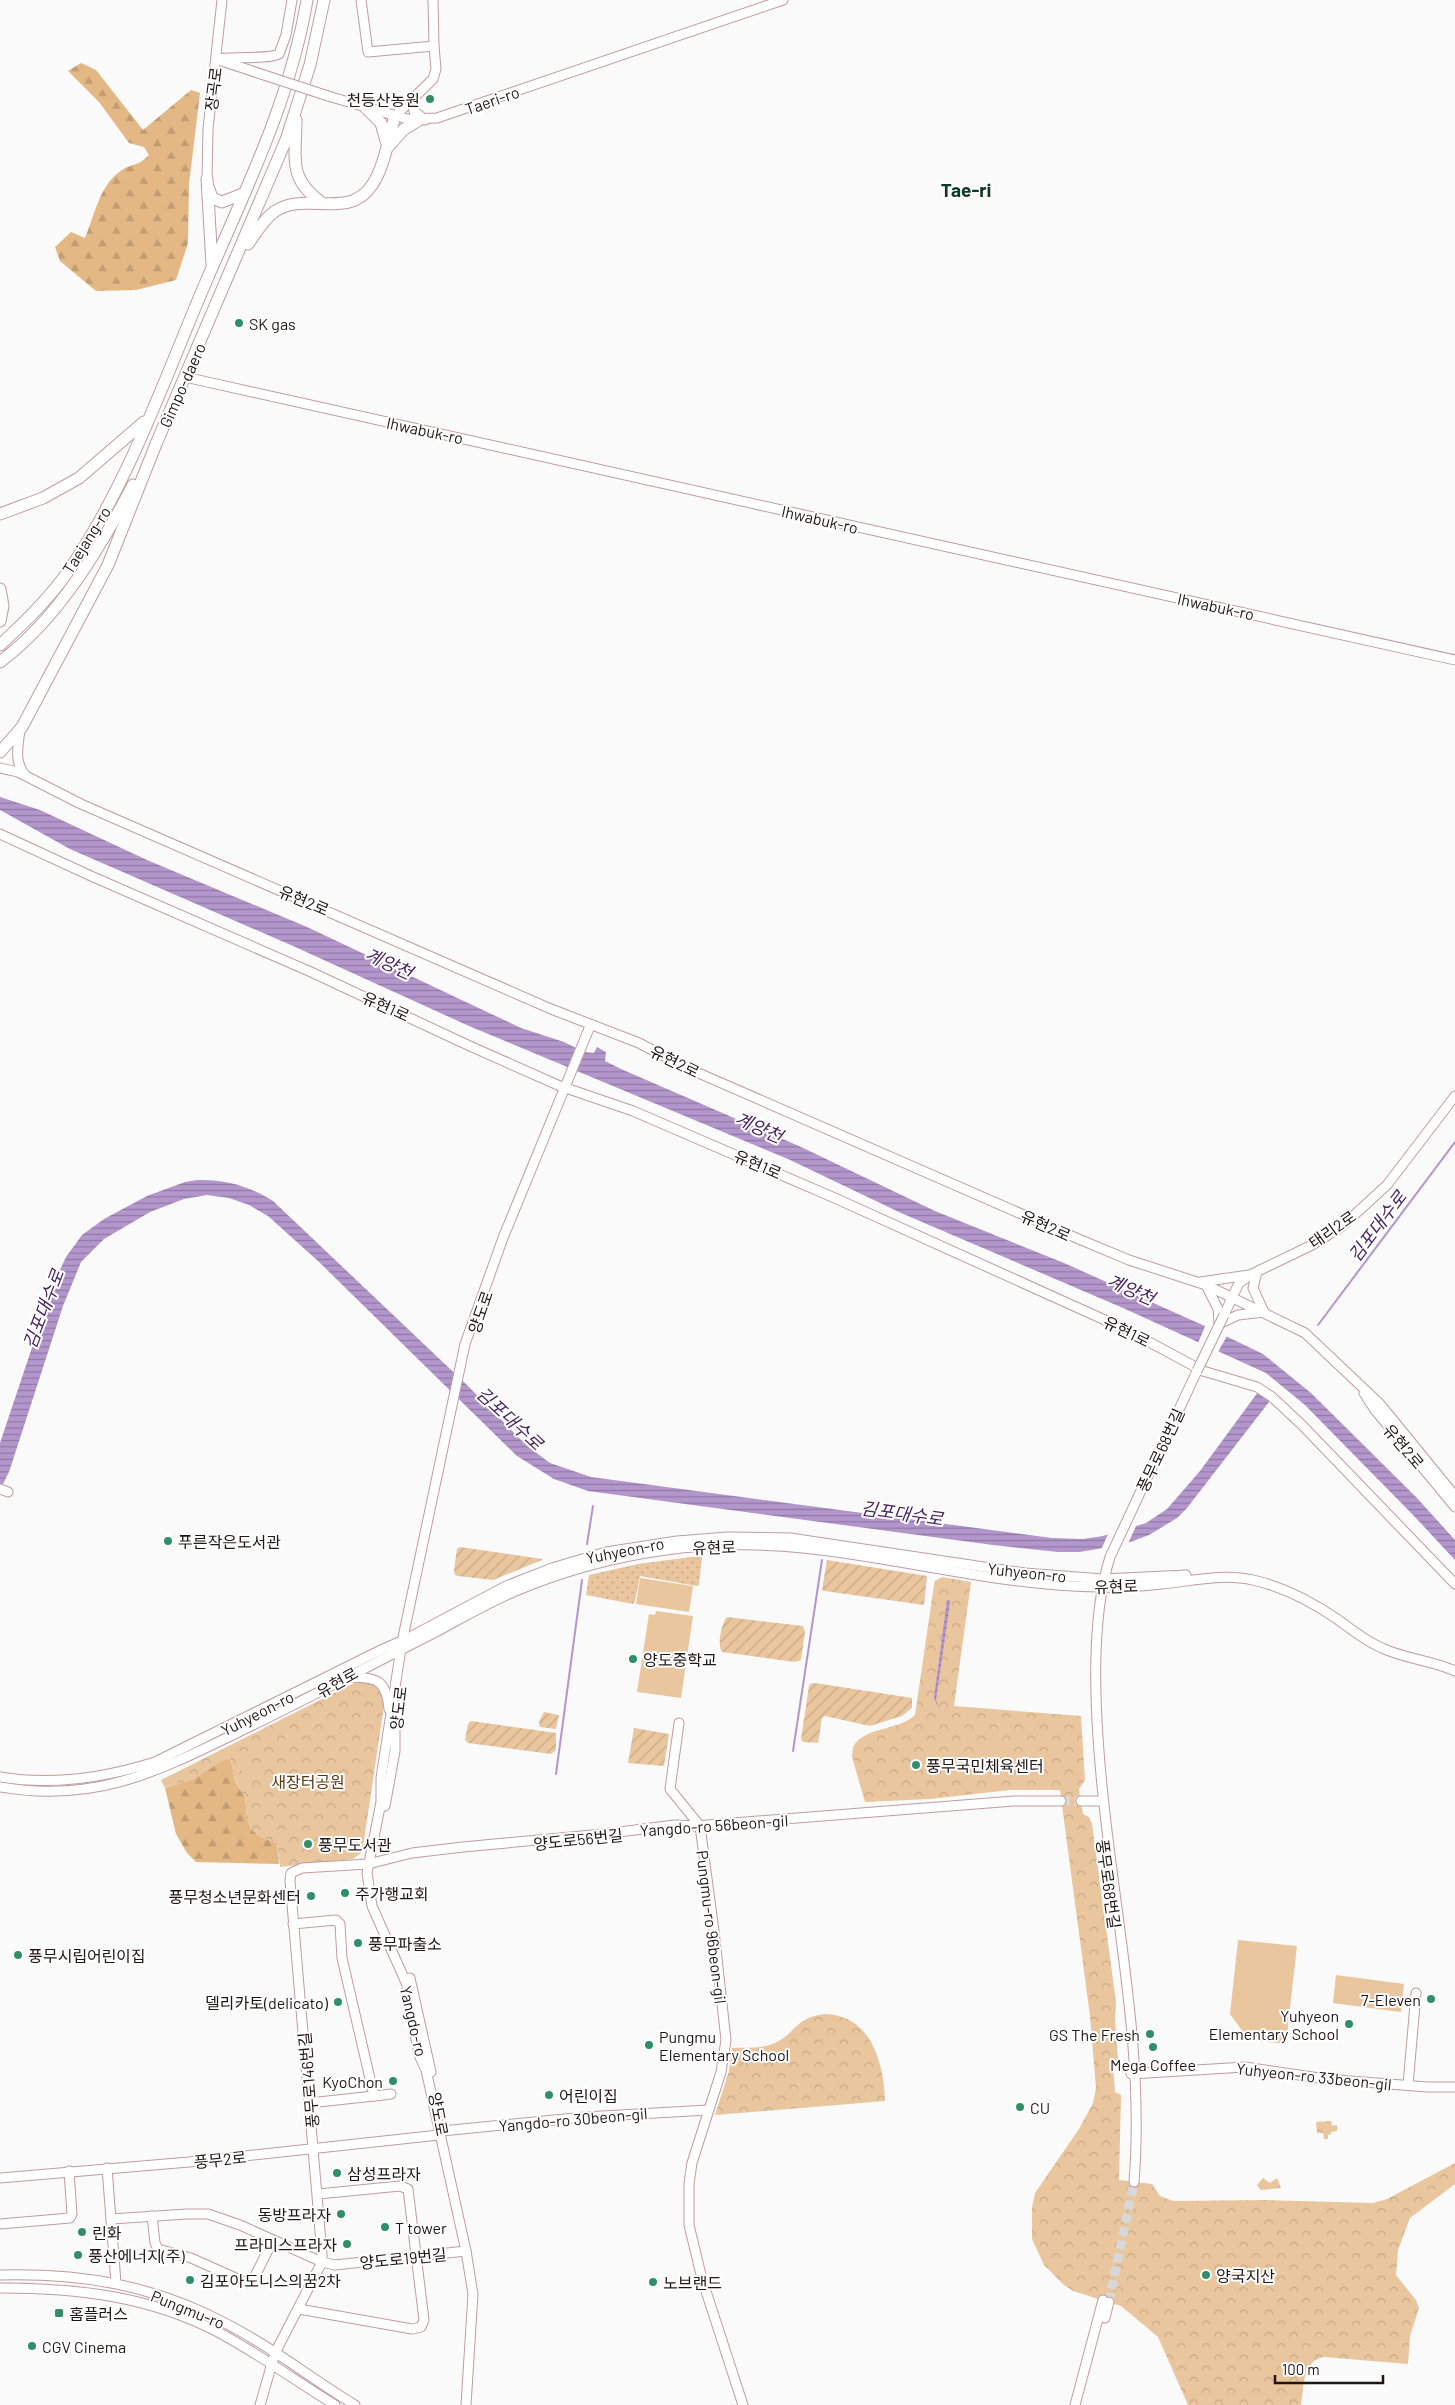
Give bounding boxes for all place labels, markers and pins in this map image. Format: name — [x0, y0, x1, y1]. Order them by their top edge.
place label: 천등산농원 — [346, 90, 420, 109]
marker: 천등산농원 — [424, 93, 436, 105]
place label: SK gas — [249, 314, 296, 333]
marker: SK gas — [233, 317, 245, 329]
place label: 푸른작은도서관 — [178, 1532, 281, 1551]
marker: 푸른작은도서관 — [162, 1535, 174, 1547]
place label: 양도중학교 — [643, 1650, 717, 1669]
marker: 양도중학교 — [627, 1653, 639, 1665]
place label: 풍무국민체육센터 — [926, 1756, 1044, 1775]
marker: 풍무국민체육센터 — [910, 1759, 922, 1771]
place label: 풍무도서관 — [318, 1835, 392, 1854]
marker: 풍무도서관 — [302, 1838, 314, 1850]
place label: 주가행교회 — [355, 1884, 429, 1903]
place label: 풍무청소년문화센터 — [169, 1887, 301, 1906]
marker: 주가행교회 — [339, 1887, 351, 1899]
marker: 풍무청소년문화센터 — [305, 1890, 317, 1902]
place label: 풍무파출소 — [368, 1934, 442, 1953]
marker: 풍무파출소 — [352, 1937, 364, 1949]
place label: 풍무시립어린이집 — [28, 1946, 146, 1965]
marker: 풍무시립어린이집 — [12, 1949, 24, 1961]
place label: 7-Eleven — [1361, 1990, 1421, 2009]
place label: 델리카토(delicato) — [205, 1993, 329, 2012]
marker: 7-Eleven — [1425, 1993, 1437, 2005]
marker: 델리카토(delicato) — [332, 1996, 344, 2008]
place label: Yuhyeon Elementary School — [1209, 2006, 1339, 2043]
marker: Yuhyeon Elementary School — [1343, 2018, 1355, 2030]
place label: GS The Fresh — [1049, 2025, 1140, 2044]
place label: Pungmu Elementary School — [659, 2027, 789, 2064]
marker: GS The Fresh — [1144, 2028, 1156, 2040]
marker: Pungmu Elementary School — [643, 2039, 655, 2051]
marker: Mega Coffee — [1147, 2041, 1159, 2053]
place label: Mega Coffee — [1110, 2055, 1196, 2074]
place label: KyoChon — [322, 2072, 383, 2091]
marker: KyoChon — [387, 2075, 399, 2087]
place label: 어린이집 — [559, 2086, 618, 2105]
marker: 어린이집 — [543, 2089, 555, 2101]
place label: CU — [1030, 2098, 1050, 2117]
marker: CU — [1014, 2101, 1026, 2113]
place label: 삼성프라자 — [347, 2164, 421, 2183]
marker: 삼성프라자 — [331, 2167, 343, 2179]
place label: 동방프라자 — [257, 2205, 331, 2224]
marker: 동방프라자 — [335, 2208, 347, 2220]
place label: T tower — [395, 2218, 447, 2237]
marker: T tower — [379, 2221, 391, 2233]
place label: 린화 — [92, 2223, 122, 2242]
marker: 린화 — [76, 2226, 88, 2238]
place label: 프라미스프라자 — [234, 2235, 337, 2254]
marker: 프라미스프라자 — [341, 2238, 353, 2250]
place label: 풍산에너지(주) — [88, 2246, 185, 2265]
marker: 풍산에너지(주) — [72, 2249, 84, 2261]
place label: 양국지산 — [1216, 2266, 1275, 2285]
marker: 양국지산 — [1200, 2269, 1212, 2281]
place label: 김포아도니스의꿈2차 — [200, 2271, 341, 2290]
place label: 노브랜드 — [663, 2273, 722, 2292]
marker: 김포아도니스의꿈2차 — [184, 2274, 196, 2286]
marker: 노브랜드 — [647, 2276, 659, 2288]
place label: 홈플러스 — [69, 2304, 128, 2323]
marker: 홈플러스 — [53, 2307, 65, 2319]
place label: CGV Cinema — [42, 2337, 126, 2356]
marker: CGV Cinema — [26, 2340, 38, 2352]

